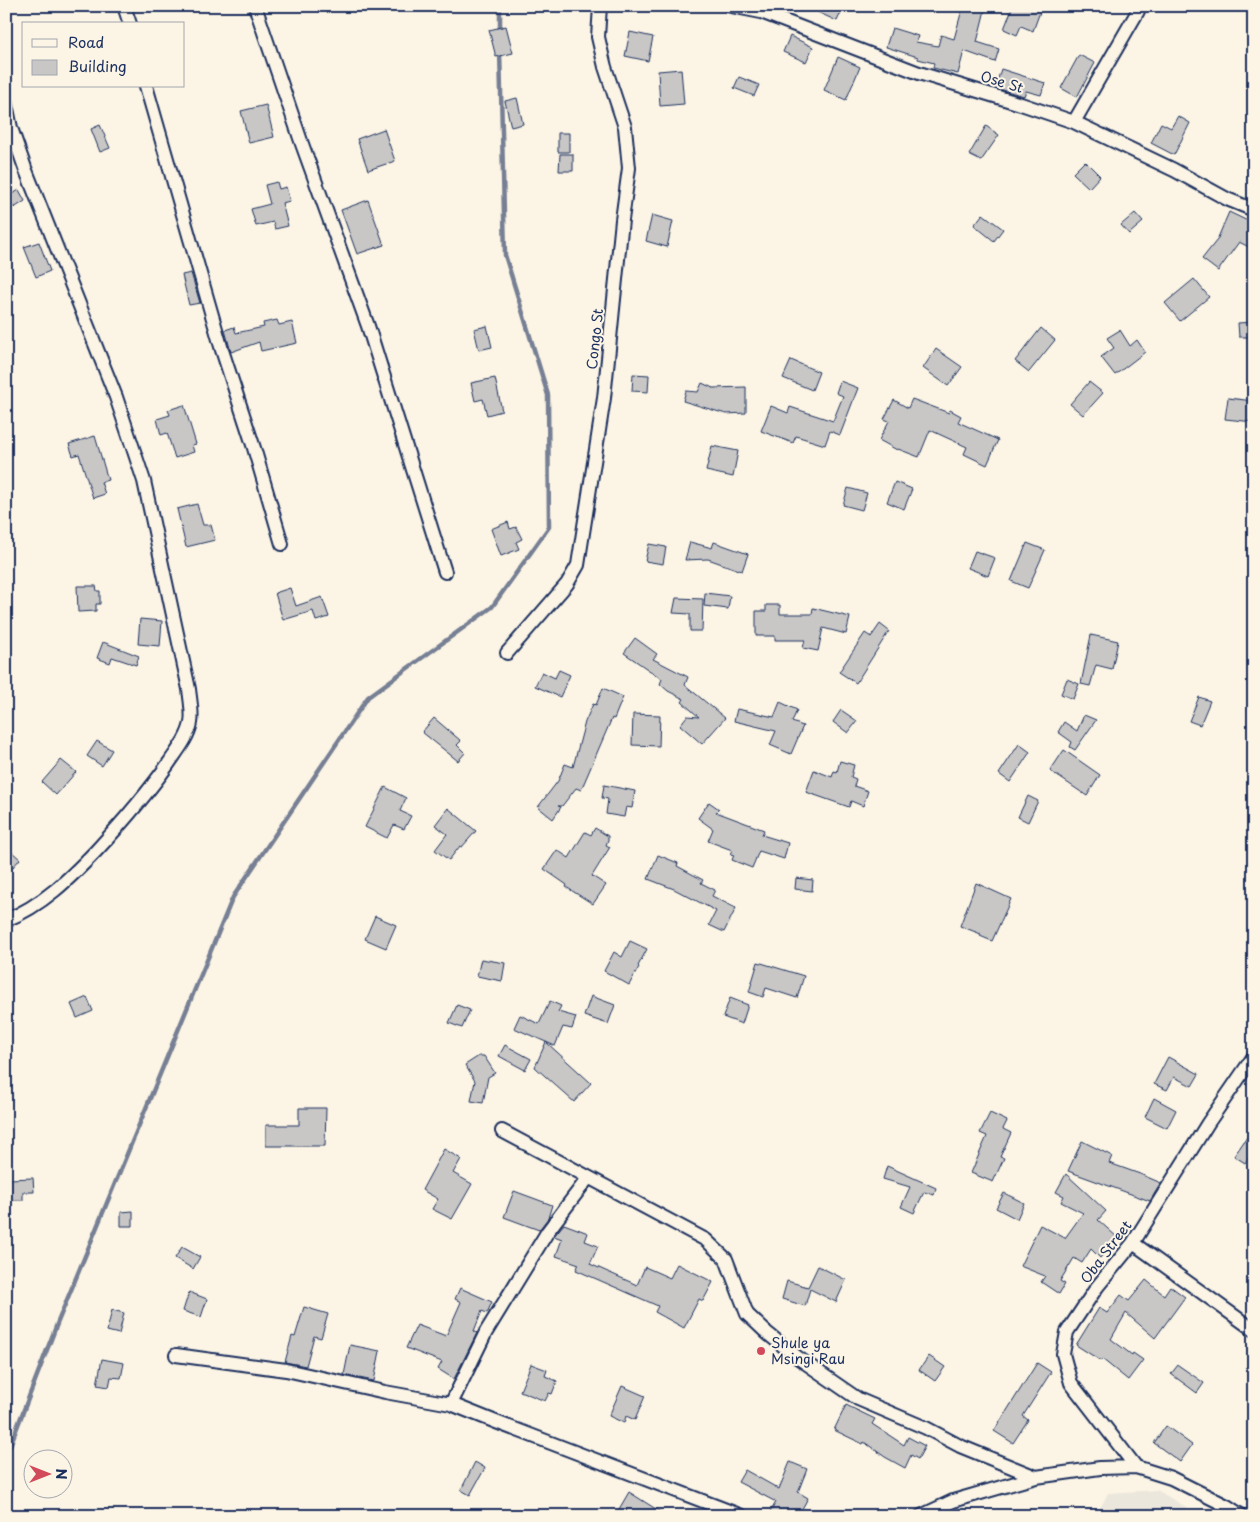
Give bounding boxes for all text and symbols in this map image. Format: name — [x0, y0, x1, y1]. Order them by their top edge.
legend — [22, 22, 185, 88]
text: Road — [68, 30, 104, 53]
text: Building — [68, 54, 127, 77]
street label: Ose St — [978, 65, 1027, 98]
street label: Congo St — [581, 307, 608, 370]
street label: Oba Street — [1075, 1216, 1136, 1288]
place label: Shule ya Msingi Rau — [771, 1332, 845, 1369]
marker: Shule ya Msingi Rau — [755, 1345, 767, 1357]
north arrow — [22, 1450, 72, 1500]
text: N — [51, 1468, 72, 1480]

